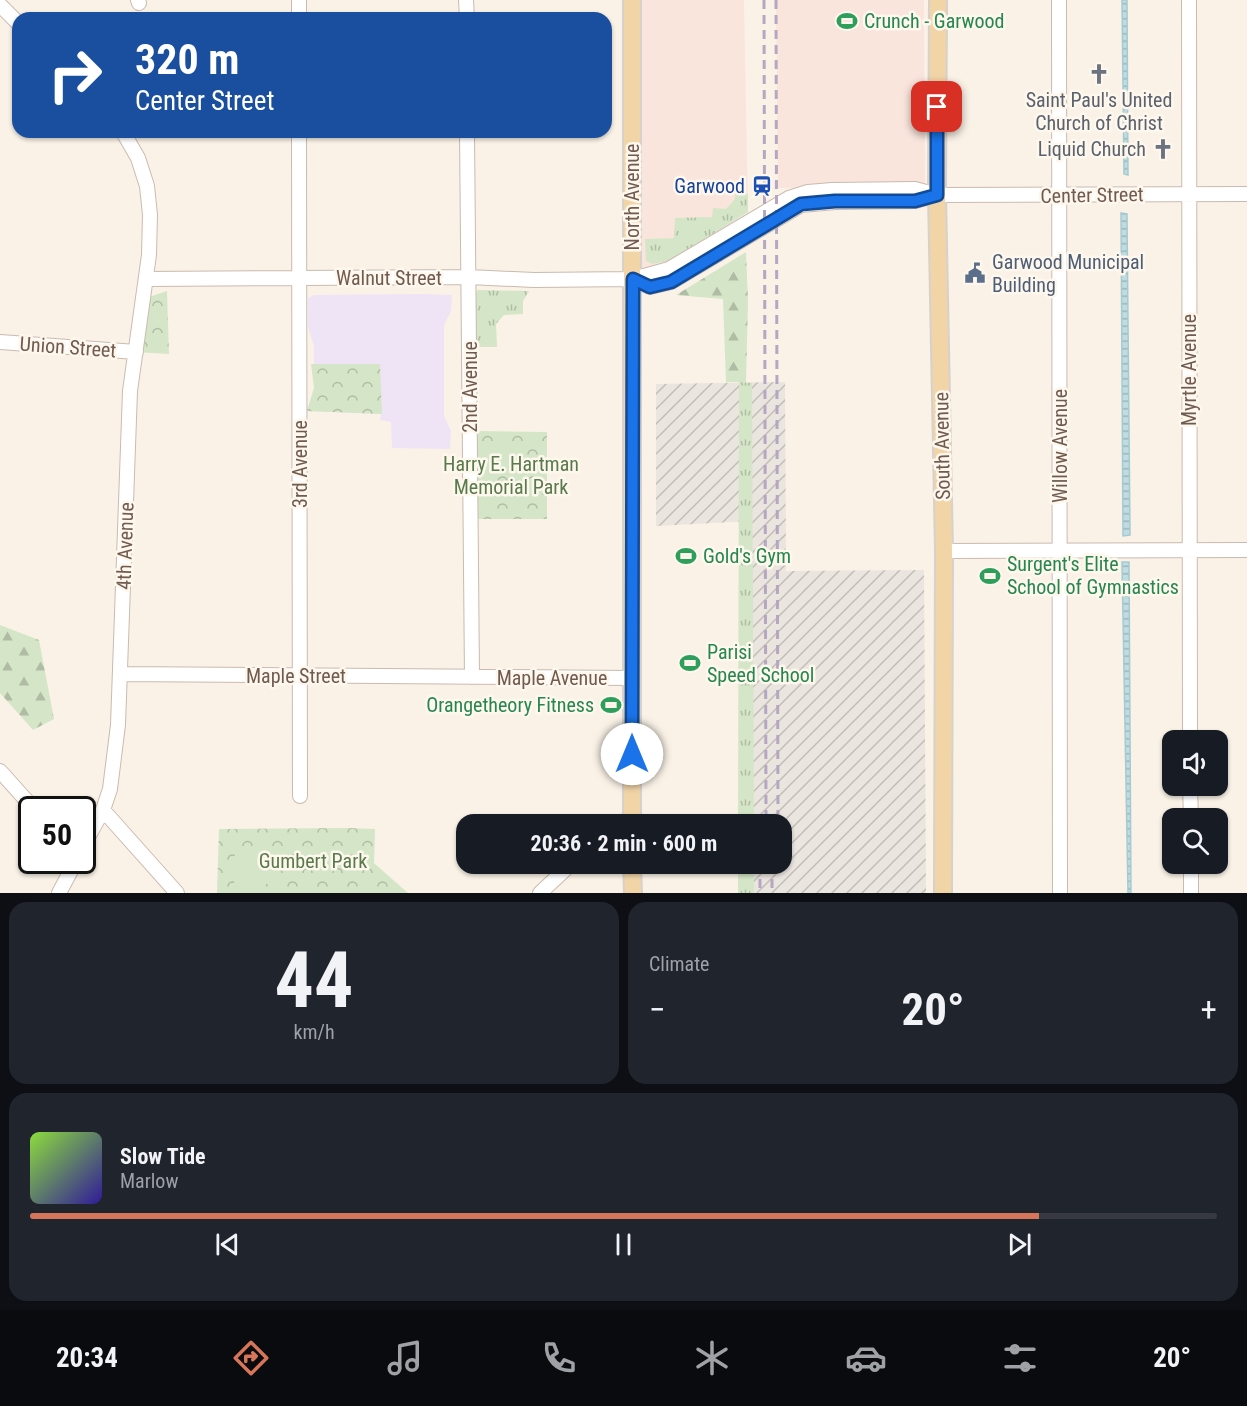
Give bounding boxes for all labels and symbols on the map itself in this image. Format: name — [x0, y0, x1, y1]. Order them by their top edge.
sports icon: Crunch - Garwood — [835, 9, 859, 33]
place label: Crunch - Garwood — [864, 9, 1004, 33]
church icon: Saint Paul's United Church of Christ — [1087, 62, 1111, 86]
pin — [911, 81, 962, 132]
place label: Saint Paul's United Church of Christ — [1026, 88, 1172, 135]
place label: Liquid Church — [1038, 137, 1146, 161]
church icon: Liquid Church — [1151, 137, 1175, 161]
street label: North Avenue — [620, 144, 644, 250]
place label: Garwood — [674, 174, 745, 198]
station icon: Garwood — [750, 174, 774, 198]
street label: Center Street — [1040, 182, 1144, 208]
place label: Garwood Municipal Building — [992, 250, 1144, 297]
public building icon: Garwood Municipal Building — [963, 261, 987, 285]
street label: Walnut Street — [336, 266, 442, 290]
street label: Myrtle Avenue — [1177, 314, 1201, 426]
street label: Union Street — [19, 332, 117, 362]
street label: 2nd Avenue — [458, 341, 482, 433]
street label: Willow Avenue — [1048, 389, 1072, 503]
street label: South Avenue — [929, 392, 955, 500]
street label: 3rd Avenue — [288, 420, 312, 508]
park label: Harry E. Hartman Memorial Park — [443, 452, 579, 499]
street label: 4th Avenue — [111, 502, 139, 590]
sports icon: Gold's Gym — [674, 544, 698, 568]
place label: Gold's Gym — [703, 544, 791, 568]
place label: Surgent's Elite School of Gymnastics — [1007, 552, 1179, 599]
sports icon: Surgent's Elite School of Gymnastics — [978, 564, 1002, 588]
place label: Parisi Speed School — [707, 640, 814, 687]
sports icon: Parisi Speed School — [678, 651, 702, 675]
street label: Maple Street — [246, 664, 346, 688]
street label: Maple Avenue — [497, 666, 607, 690]
place label: Orangetheory Fitness — [426, 693, 594, 717]
sports icon: Orangetheory Fitness — [599, 693, 623, 717]
position arrow — [600, 722, 664, 786]
speed limit sign: 50 — [18, 796, 96, 874]
park label: Gumbert Park — [259, 849, 367, 873]

